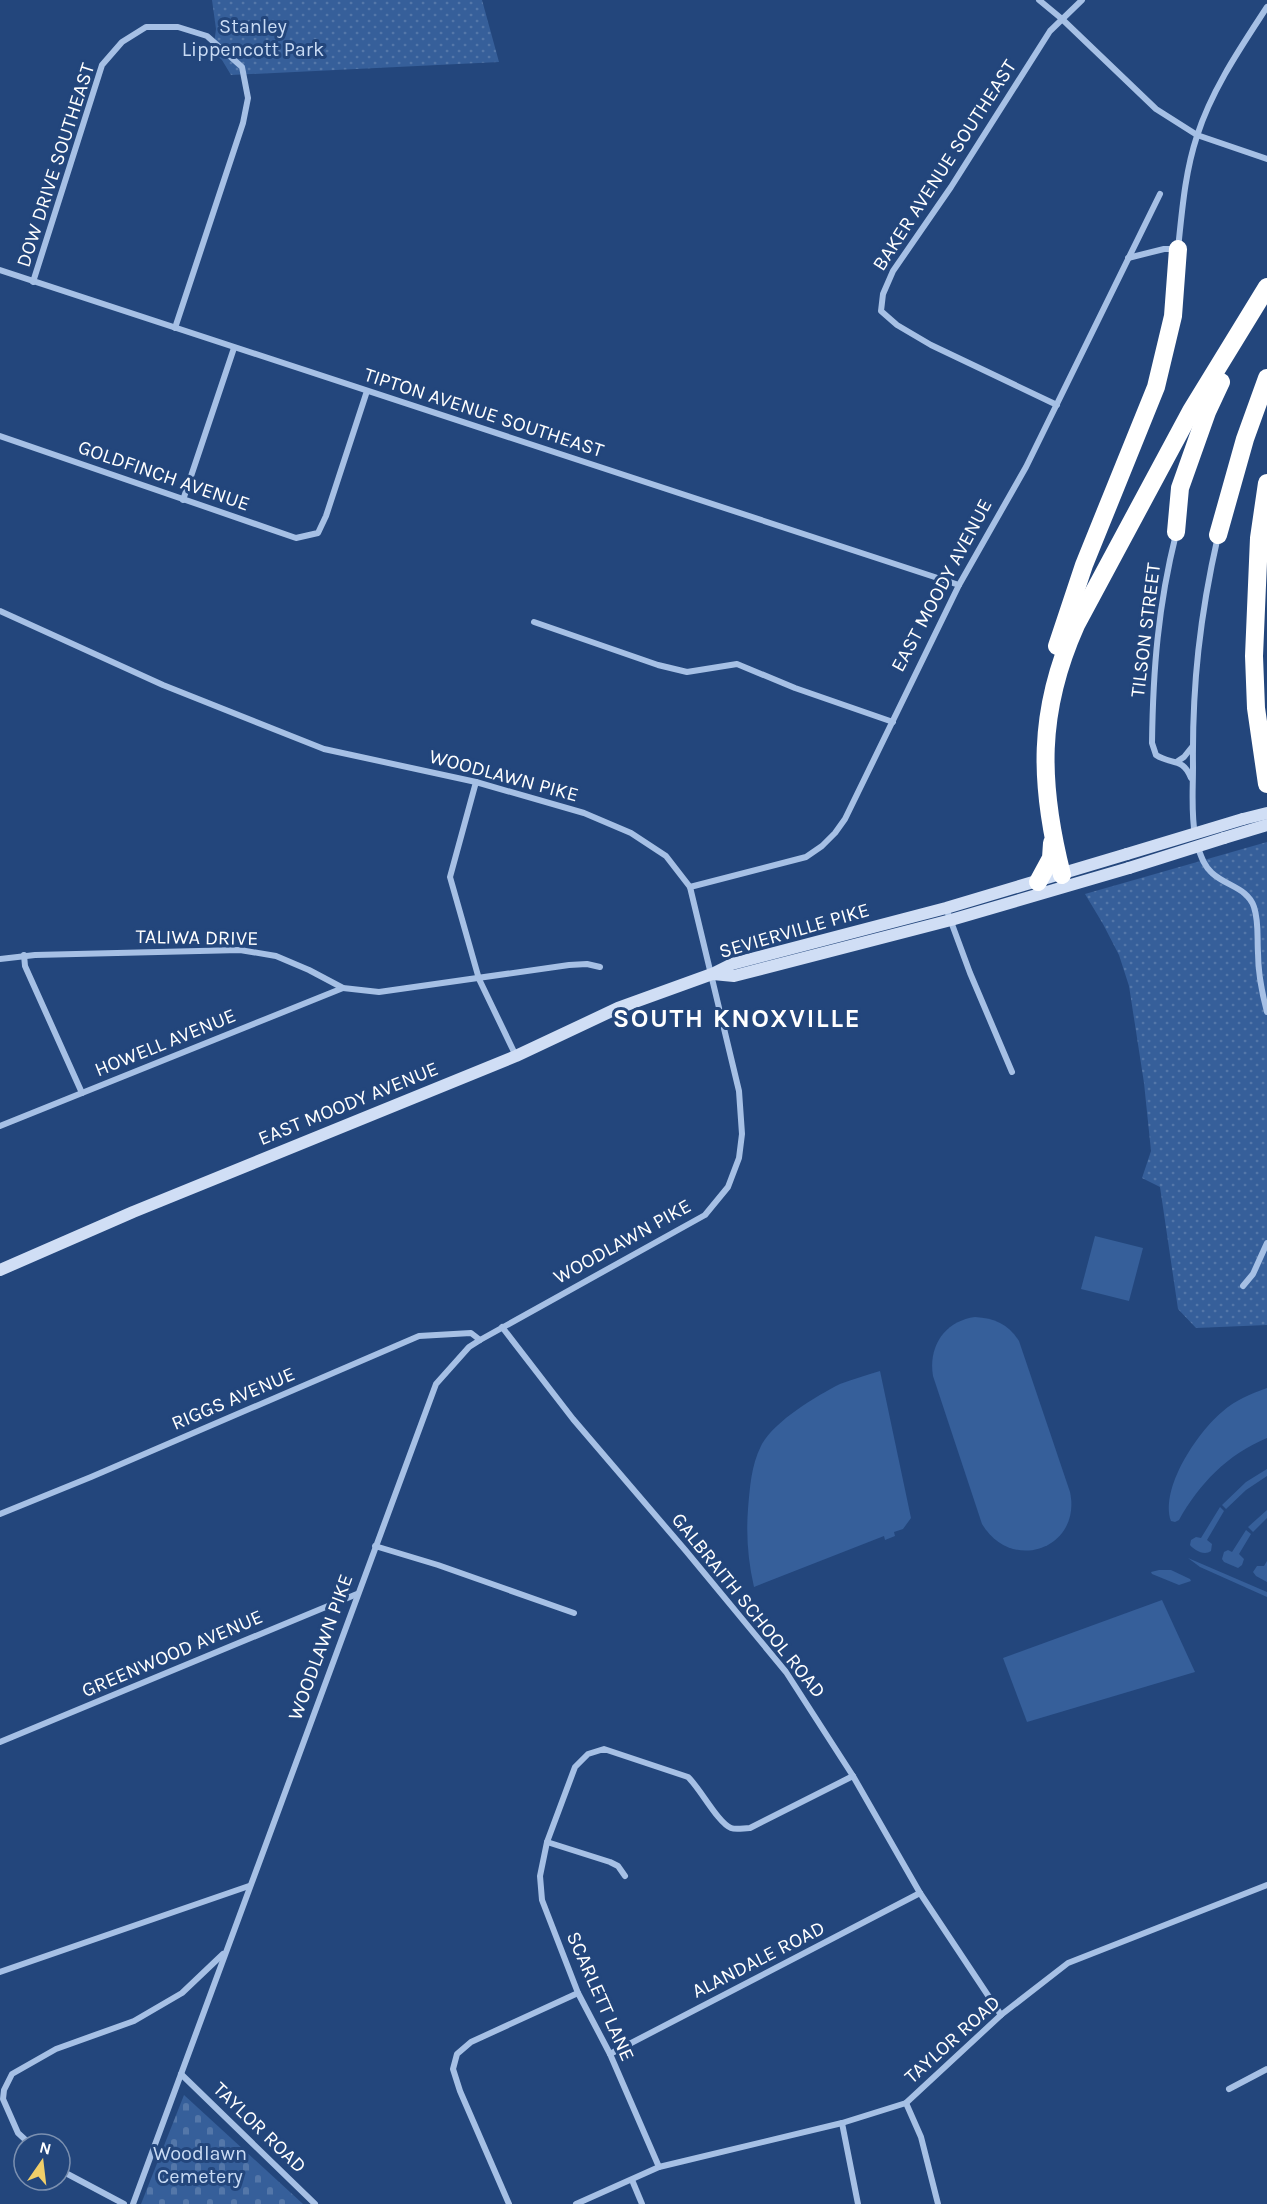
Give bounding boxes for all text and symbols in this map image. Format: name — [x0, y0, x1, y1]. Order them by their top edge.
park label: Stanley Lippencott Park — [182, 15, 324, 61]
street label: BAKER AVENUE SOUTHEAST — [868, 56, 1021, 275]
street label: DOW DRIVE SOUTHEAST — [12, 60, 99, 270]
street label: TIPTON AVENUE SOUTHEAST — [361, 363, 606, 462]
street label: GOLDFINCH AVENUE — [75, 435, 253, 516]
street label: EAST MOODY AVENUE — [886, 495, 997, 675]
street label: TILSON STREET — [1126, 562, 1165, 699]
street label: WOODLAWN PIKE — [427, 745, 581, 806]
street label: SEVIERVILLE PIKE — [716, 898, 872, 963]
street label: TALIWA DRIVE — [135, 925, 259, 950]
district label: SOUTH KNOXVILLE — [613, 1003, 861, 1034]
street label: HOWELL AVENUE — [91, 1004, 239, 1081]
street label: EAST MOODY AVENUE — [255, 1057, 442, 1150]
street label: WOODLAWN PIKE — [550, 1194, 695, 1289]
street label: RIGGS AVENUE — [168, 1362, 298, 1435]
street label: GALBRAITH SCHOOL ROAD — [667, 1508, 830, 1702]
street label: WOODLAWN PIKE — [283, 1571, 358, 1723]
street label: GREENWOOD AVENUE — [78, 1605, 266, 1702]
street label: ALANDALE ROAD — [688, 1916, 828, 2003]
street label: SCARLETT LANE — [562, 1928, 639, 2064]
street label: TAYLOR ROAD — [900, 1991, 1005, 2088]
street label: TAYLOR ROAD — [208, 2077, 311, 2177]
north arrow — [12, 2132, 72, 2192]
text: N — [38, 2137, 53, 2159]
park label: Woodlawn Cemetery — [153, 2142, 247, 2188]

